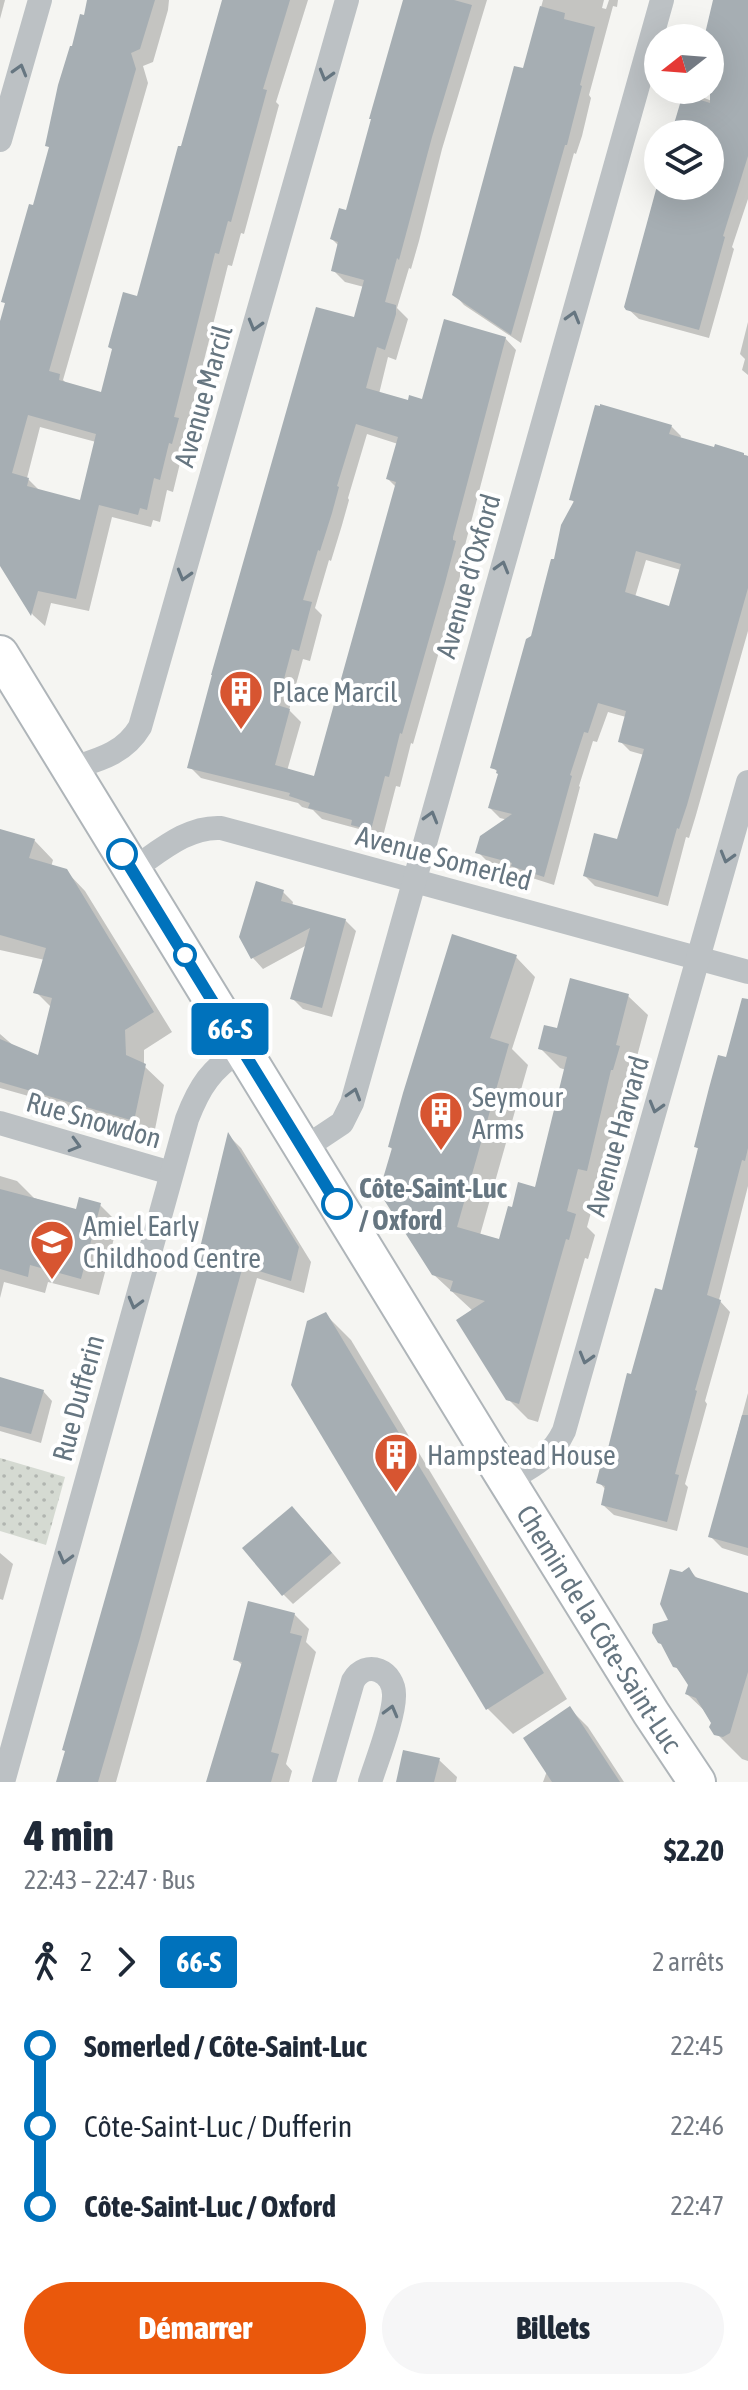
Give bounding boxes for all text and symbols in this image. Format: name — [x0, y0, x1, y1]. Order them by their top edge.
north arrow — [644, 24, 724, 104]
map controls — [644, 24, 724, 200]
one-way arrow — [11, 64, 27, 77]
one-way arrow — [319, 68, 335, 81]
button: layers — [644, 120, 724, 200]
one-way arrow — [564, 310, 581, 324]
one-way arrow — [248, 318, 264, 332]
street label: Avenue Marcil — [168, 321, 239, 470]
street label: Avenue d'Oxford — [429, 490, 507, 662]
one-way arrow — [493, 560, 509, 574]
one-way arrow — [176, 568, 193, 582]
building icon: Place Marcil — [217, 668, 265, 731]
place label: Place Marcil — [272, 676, 398, 708]
one-way arrow — [422, 811, 438, 824]
street label: Avenue Somerled — [353, 819, 535, 897]
unlabelled marker — [107, 839, 137, 869]
one-way arrow — [720, 850, 736, 864]
unlabelled marker — [174, 944, 196, 966]
line badge: 66-S — [174, 1003, 286, 1055]
text: 66-S — [207, 1013, 253, 1045]
street label: Avenue Harvard — [579, 1052, 655, 1220]
place label: Seymour Arms — [472, 1081, 564, 1145]
street label: Rue Snowdon — [23, 1085, 165, 1155]
one-way arrow — [345, 1088, 361, 1102]
building icon: Seymour Arms — [417, 1089, 465, 1152]
one-way arrow — [649, 1100, 666, 1114]
one-way arrow — [67, 1136, 81, 1152]
place label: Côte-Saint-Luc / Oxford — [359, 1172, 507, 1236]
marker: Côte-Saint-Luc / Oxford — [322, 1189, 352, 1219]
place label: Amiel Early Childhood Centre — [83, 1210, 261, 1274]
school or university icon: Amiel Early Childhood Centre — [28, 1218, 76, 1281]
one-way arrow — [128, 1295, 145, 1309]
street label: Rue Dufferin — [46, 1331, 110, 1465]
one-way arrow — [578, 1350, 595, 1364]
building icon: Hampstead House — [372, 1431, 420, 1494]
place label: Hampstead House — [427, 1439, 616, 1471]
street label: Chemin de la Côte-Saint-Luc — [510, 1499, 689, 1759]
one-way arrow — [57, 1551, 74, 1565]
one-way arrow — [381, 1705, 398, 1719]
text: 4 min — [24, 1810, 114, 1860]
text: $2.20 — [664, 1833, 724, 1867]
text: 22:43 – 22:47 · Bus — [24, 1865, 195, 1895]
icon: walk — [24, 1940, 68, 1984]
icon: forward — [104, 1940, 148, 1984]
text: 66-S — [176, 1946, 221, 1978]
text: 2 — [80, 1947, 92, 1977]
text: 2 arrêts — [652, 1947, 724, 1977]
text: Somerled / Côte-Saint-Luc — [84, 2029, 367, 2063]
text: 22:45 — [670, 2031, 724, 2061]
text: Côte-Saint-Luc / Dufferin — [84, 2109, 352, 2143]
text: 22:46 — [670, 2111, 724, 2141]
text: Côte-Saint-Luc / Oxford — [84, 2189, 336, 2223]
text: 22:47 — [670, 2191, 724, 2221]
button: Démarrer — [24, 2282, 366, 2374]
button: Billets — [382, 2282, 724, 2374]

